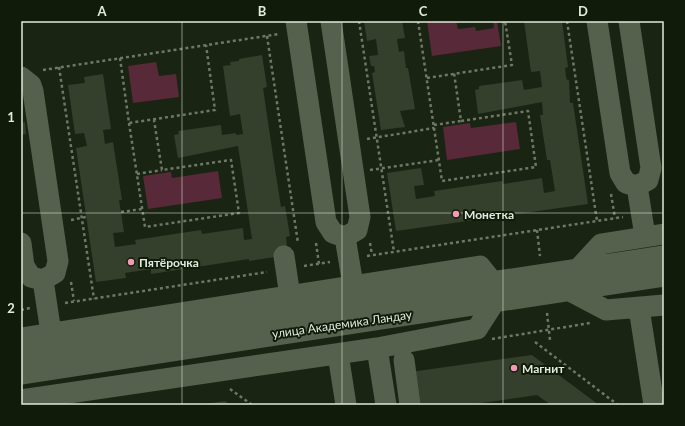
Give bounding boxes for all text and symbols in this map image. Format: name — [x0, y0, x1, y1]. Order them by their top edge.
text: A — [96, 3, 107, 19]
text: B — [258, 3, 267, 19]
text: C — [419, 3, 428, 19]
text: D — [578, 3, 588, 19]
text: 1 — [7, 109, 15, 125]
place label: Монетка — [464, 207, 514, 222]
marker: Монетка — [451, 209, 461, 219]
place label: Пятёрочка — [139, 255, 199, 270]
marker: Пятёрочка — [126, 257, 136, 267]
text: 2 — [7, 300, 15, 316]
street label: улица Академика Ландау — [271, 307, 414, 341]
place label: Магнит — [522, 361, 565, 376]
marker: Магнит — [509, 363, 519, 373]

